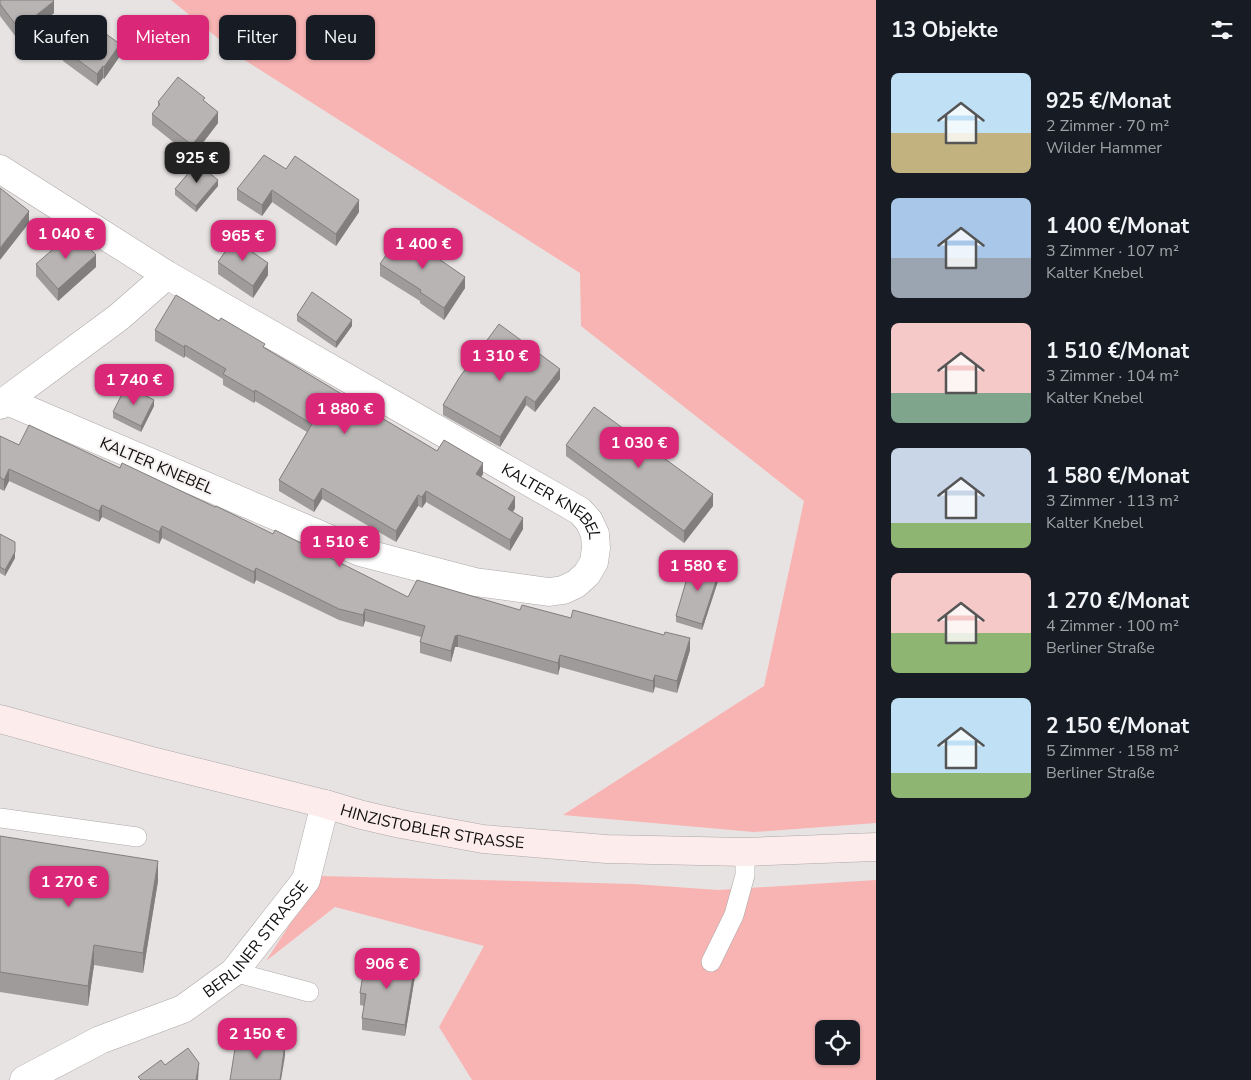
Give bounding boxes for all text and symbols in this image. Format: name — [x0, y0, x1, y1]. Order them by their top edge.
chip: Kaufen — [15, 15, 107, 60]
chip: Mieten — [117, 15, 209, 60]
chip: Filter — [219, 15, 296, 60]
chip: Neu — [306, 15, 375, 60]
text: 13 Objekte — [891, 16, 998, 44]
icon: filters — [1208, 16, 1236, 44]
text: 925 €/Monat — [1046, 87, 1171, 115]
icon: home — [931, 93, 991, 153]
text: 2 Zimmer · 70 m² — [1046, 115, 1169, 137]
text: Wilder Hammer — [1046, 137, 1162, 159]
pin: 925 € — [162, 142, 232, 184]
text: 925 € — [176, 147, 218, 169]
text: 1 400 €/Monat — [1046, 212, 1189, 240]
pin: 1 040 € — [20, 218, 112, 260]
icon: home — [931, 218, 991, 278]
pin: 965 € — [208, 220, 278, 262]
text: 1 040 € — [38, 223, 94, 245]
text: 965 € — [222, 225, 264, 247]
pin: 1 400 € — [377, 228, 469, 270]
text: 1 400 € — [395, 233, 451, 255]
text: 3 Zimmer · 107 m² — [1046, 240, 1179, 262]
text: Kalter Knebel — [1046, 262, 1143, 284]
text: 1 510 €/Monat — [1046, 337, 1189, 365]
pin: 1 310 € — [454, 340, 546, 382]
icon: home — [931, 343, 991, 403]
text: 1 310 € — [472, 345, 528, 367]
pin: 1 740 € — [88, 364, 180, 406]
text: 3 Zimmer · 104 m² — [1046, 365, 1179, 387]
text: 1 740 € — [106, 369, 162, 391]
text: Kalter Knebel — [1046, 387, 1143, 409]
pin: 1 880 € — [299, 392, 391, 435]
text: 1 880 € — [317, 398, 373, 420]
pin: 1 030 € — [593, 426, 685, 469]
street label: KALTER KNEBEL — [96, 432, 217, 500]
text: 1 030 € — [611, 432, 667, 454]
street label: KALTER KNEBEL — [497, 458, 605, 541]
text: 1 580 €/Monat — [1046, 462, 1189, 490]
icon: home — [931, 468, 991, 528]
text: 3 Zimmer · 113 m² — [1046, 490, 1179, 512]
text: Kalter Knebel — [1046, 512, 1143, 534]
pin: 1 510 € — [294, 526, 386, 568]
text: 1 510 € — [312, 531, 368, 553]
pin: 1 580 € — [652, 550, 744, 592]
text: 1 580 € — [670, 555, 726, 577]
text: 1 270 €/Monat — [1046, 587, 1189, 615]
icon: home — [931, 593, 991, 653]
text: 4 Zimmer · 100 m² — [1046, 615, 1179, 637]
text: Berliner Straße — [1046, 637, 1155, 659]
text: 2 150 €/Monat — [1046, 712, 1189, 740]
icon: home — [931, 718, 991, 778]
text: 5 Zimmer · 158 m² — [1046, 740, 1179, 762]
text: Berliner Straße — [1046, 762, 1155, 784]
street label: HINZISTOBLER STRASSE — [338, 799, 525, 854]
pin: 1 270 € — [23, 866, 115, 908]
text: 1 270 € — [41, 871, 97, 893]
street label: BERLINER STRASSE — [199, 876, 313, 1003]
pin: 906 € — [352, 948, 422, 990]
text: 906 € — [366, 953, 408, 975]
pin: 2 150 € — [211, 1018, 303, 1060]
map controls — [815, 1020, 860, 1065]
button: locate — [815, 1020, 860, 1065]
text: 2 150 € — [229, 1023, 285, 1045]

